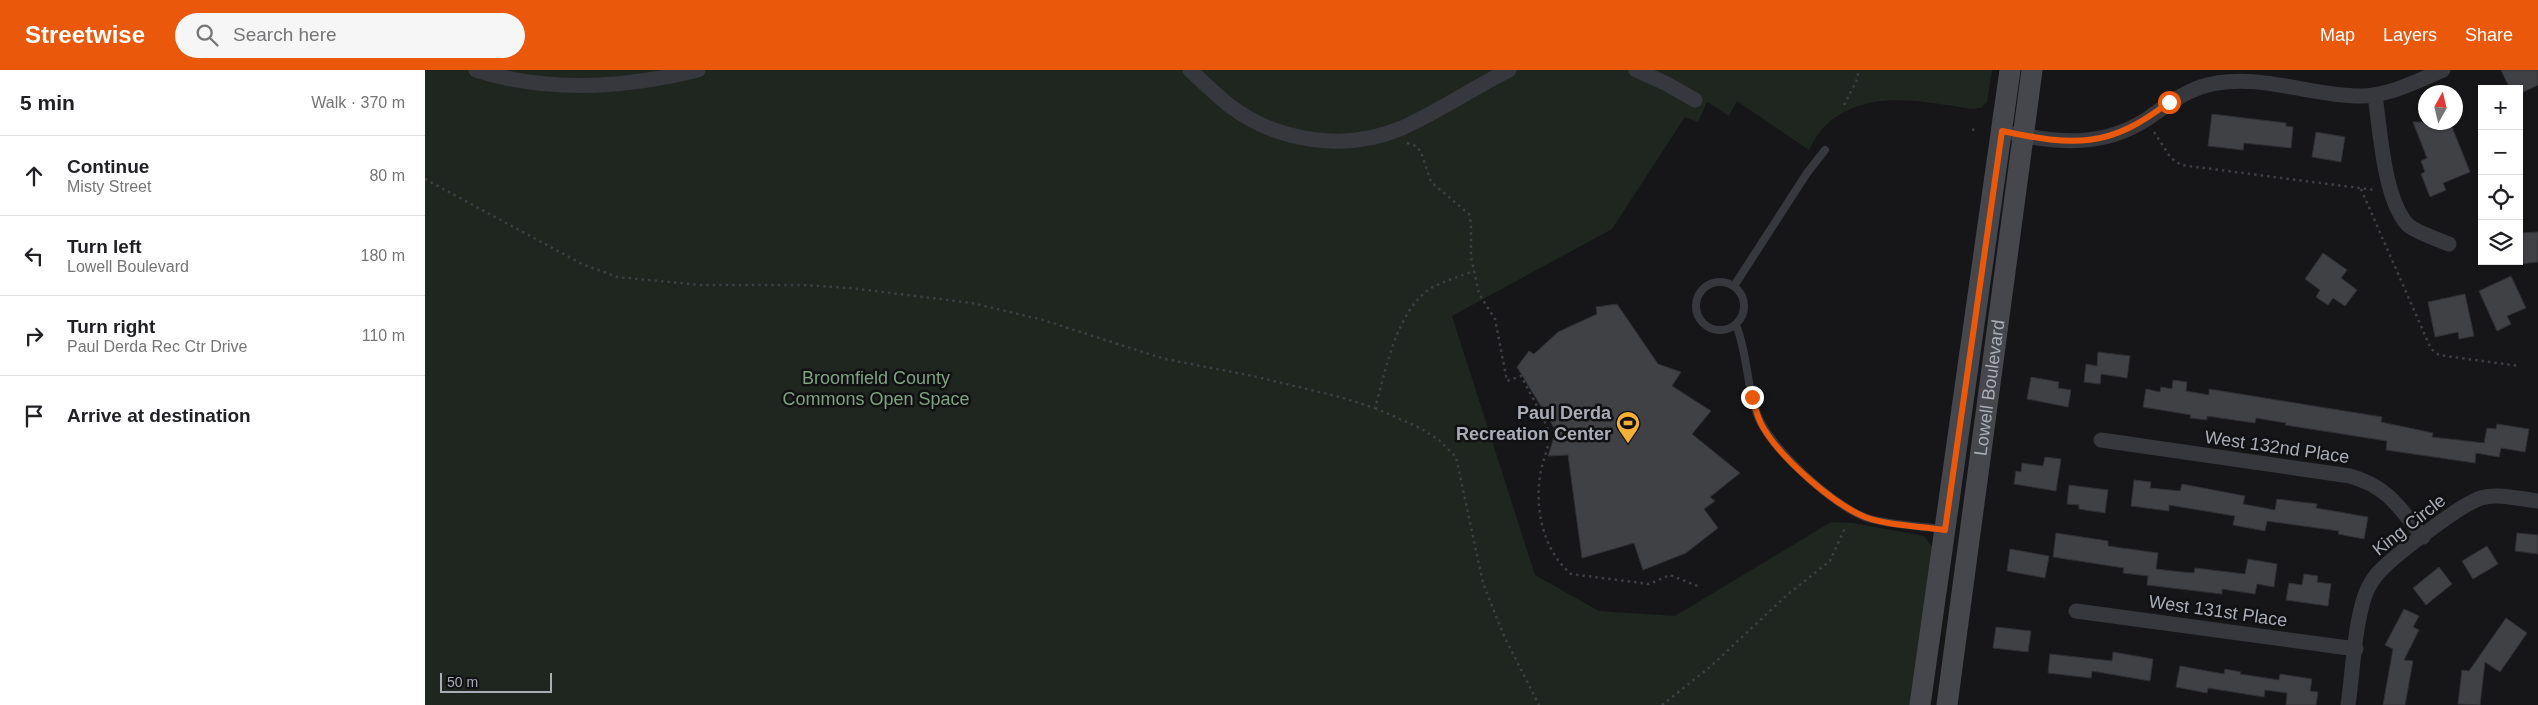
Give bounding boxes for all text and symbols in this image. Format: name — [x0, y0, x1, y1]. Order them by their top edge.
search box — [175, 13, 525, 58]
text: Streetwise — [25, 21, 145, 48]
icon: search — [193, 21, 221, 49]
text: Search here — [233, 24, 337, 45]
text: Map — [2320, 25, 2355, 45]
text: Layers — [2383, 25, 2437, 45]
text: Share — [2465, 25, 2513, 45]
north arrow — [2418, 85, 2463, 130]
map controls — [2478, 85, 2523, 265]
button: + — [2478, 85, 2523, 130]
text: 5 min — [20, 91, 75, 114]
route start — [2158, 91, 2181, 114]
text: Walk · 370 m — [311, 94, 405, 111]
button: − — [2478, 130, 2523, 175]
text: Continue — [67, 156, 149, 177]
icon: ahead — [20, 162, 48, 190]
text: 80 m — [369, 167, 405, 184]
button: locate — [2478, 175, 2523, 220]
text: Misty Street — [67, 178, 151, 195]
button: layers — [2478, 220, 2523, 265]
text: Turn left — [67, 236, 142, 257]
icon: left — [20, 242, 48, 270]
text: 180 m — [361, 247, 405, 264]
text: Lowell Boulevard — [67, 258, 189, 275]
text: Turn right — [67, 316, 155, 337]
street label: Lowell Boulevard — [1970, 319, 2008, 457]
icon: right — [20, 322, 48, 350]
text: 110 m — [362, 327, 405, 344]
text: Paul Derda Rec Ctr Drive — [67, 338, 248, 355]
park label: Broomfield County Commons Open Space — [782, 368, 970, 409]
route end — [1741, 386, 1764, 409]
icon: arrive — [20, 402, 48, 430]
place label: Paul Derda Recreation Center — [1456, 403, 1612, 444]
text: Arrive at destination — [67, 405, 251, 426]
sports icon: Paul Derda Recreation Center — [1615, 410, 1641, 444]
street label: West 132nd Place — [2203, 427, 2351, 467]
street label: King Circle — [2369, 490, 2449, 560]
street label: West 131st Place — [2147, 591, 2289, 631]
scale bar — [440, 670, 553, 693]
text: 50 m — [447, 674, 478, 690]

